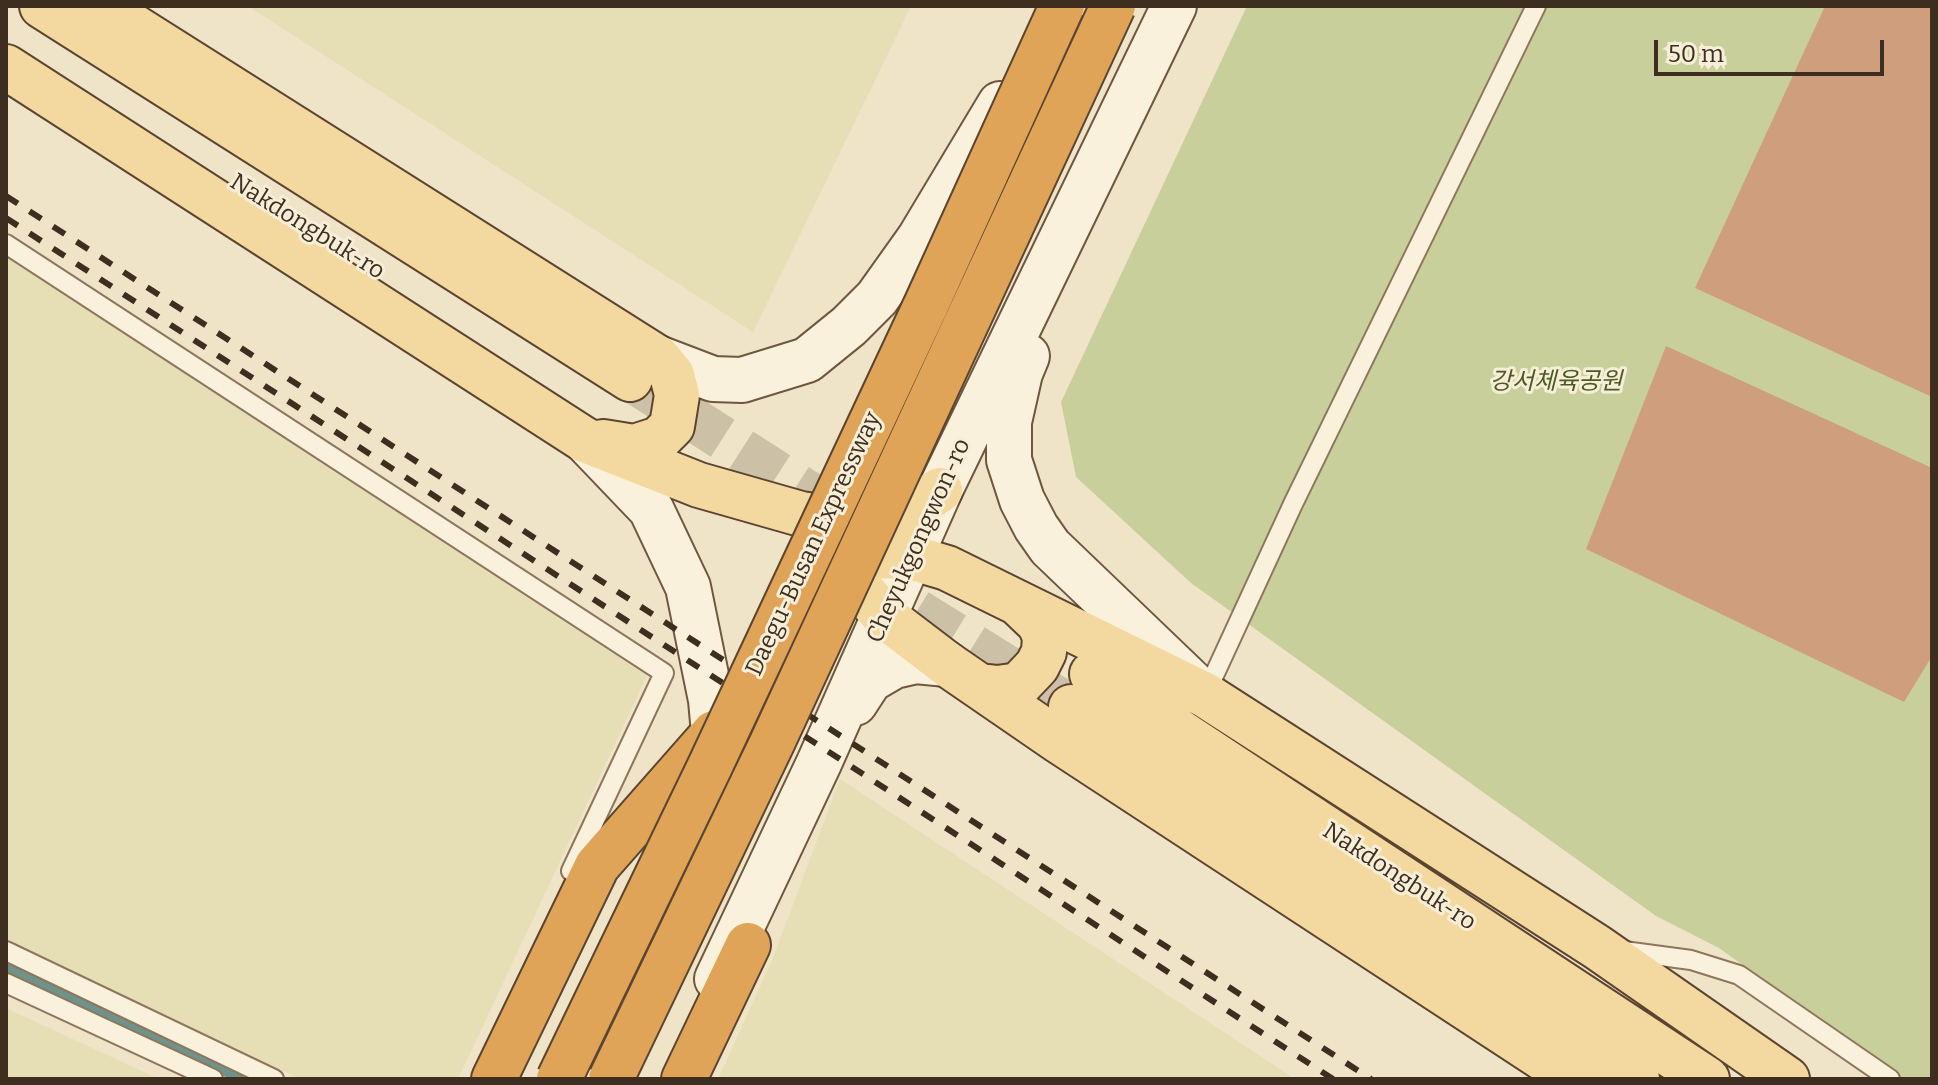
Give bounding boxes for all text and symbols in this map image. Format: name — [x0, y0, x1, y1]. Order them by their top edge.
scale bar — [1658, 24, 1888, 74]
text: 50 m — [1668, 40, 1724, 68]
street label: Nakdongbuk-ro — [224, 168, 390, 286]
park label: 강서체육공원 — [1490, 368, 1622, 396]
street label: Daegu-Busan Expressway — [740, 407, 888, 681]
street label: Cheyukgongwon-ro — [861, 434, 977, 648]
street label: Nakdongbuk-ro — [1317, 817, 1481, 937]

